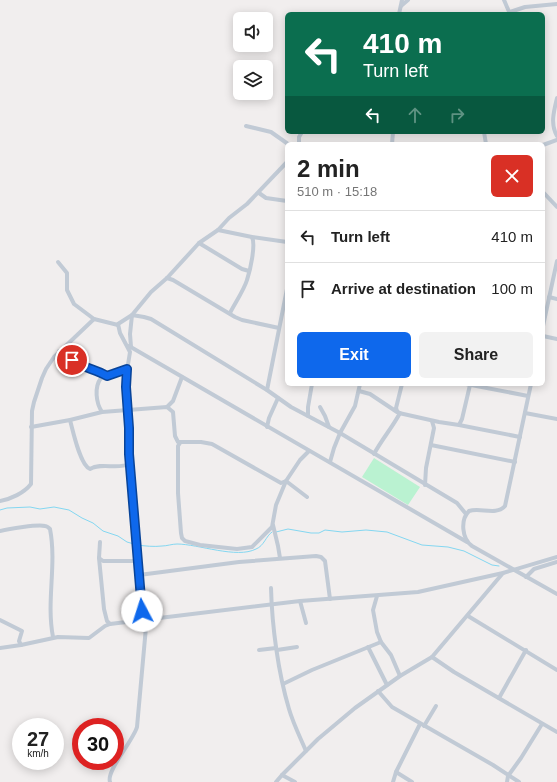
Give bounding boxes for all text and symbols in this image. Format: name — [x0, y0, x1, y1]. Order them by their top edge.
map controls — [233, 12, 273, 100]
button: sound — [233, 12, 273, 52]
icon: left — [297, 28, 349, 80]
text: 410 m — [363, 28, 442, 59]
button: layers — [233, 60, 273, 100]
text: Turn left — [363, 61, 428, 81]
icon: left — [362, 104, 384, 126]
icon: ahead — [404, 104, 426, 126]
icon: right — [446, 104, 468, 126]
text: 2 min — [297, 155, 360, 182]
button: close — [491, 155, 533, 197]
text: 510 m · 15:18 — [297, 184, 377, 199]
icon: left — [297, 226, 319, 248]
text: Turn left — [331, 228, 390, 245]
text: 410 m — [491, 228, 533, 245]
icon: arrive — [297, 278, 319, 300]
text: Arrive at destination — [331, 280, 476, 297]
text: 100 m — [491, 280, 533, 297]
button: Exit — [297, 332, 411, 378]
button: Share — [419, 332, 533, 378]
pin — [55, 343, 89, 377]
icon: arrive — [61, 349, 83, 371]
position arrow — [121, 590, 163, 632]
speed limit sign: 30 — [72, 718, 124, 770]
text: 27 — [27, 728, 49, 750]
text: km/h — [27, 748, 49, 759]

